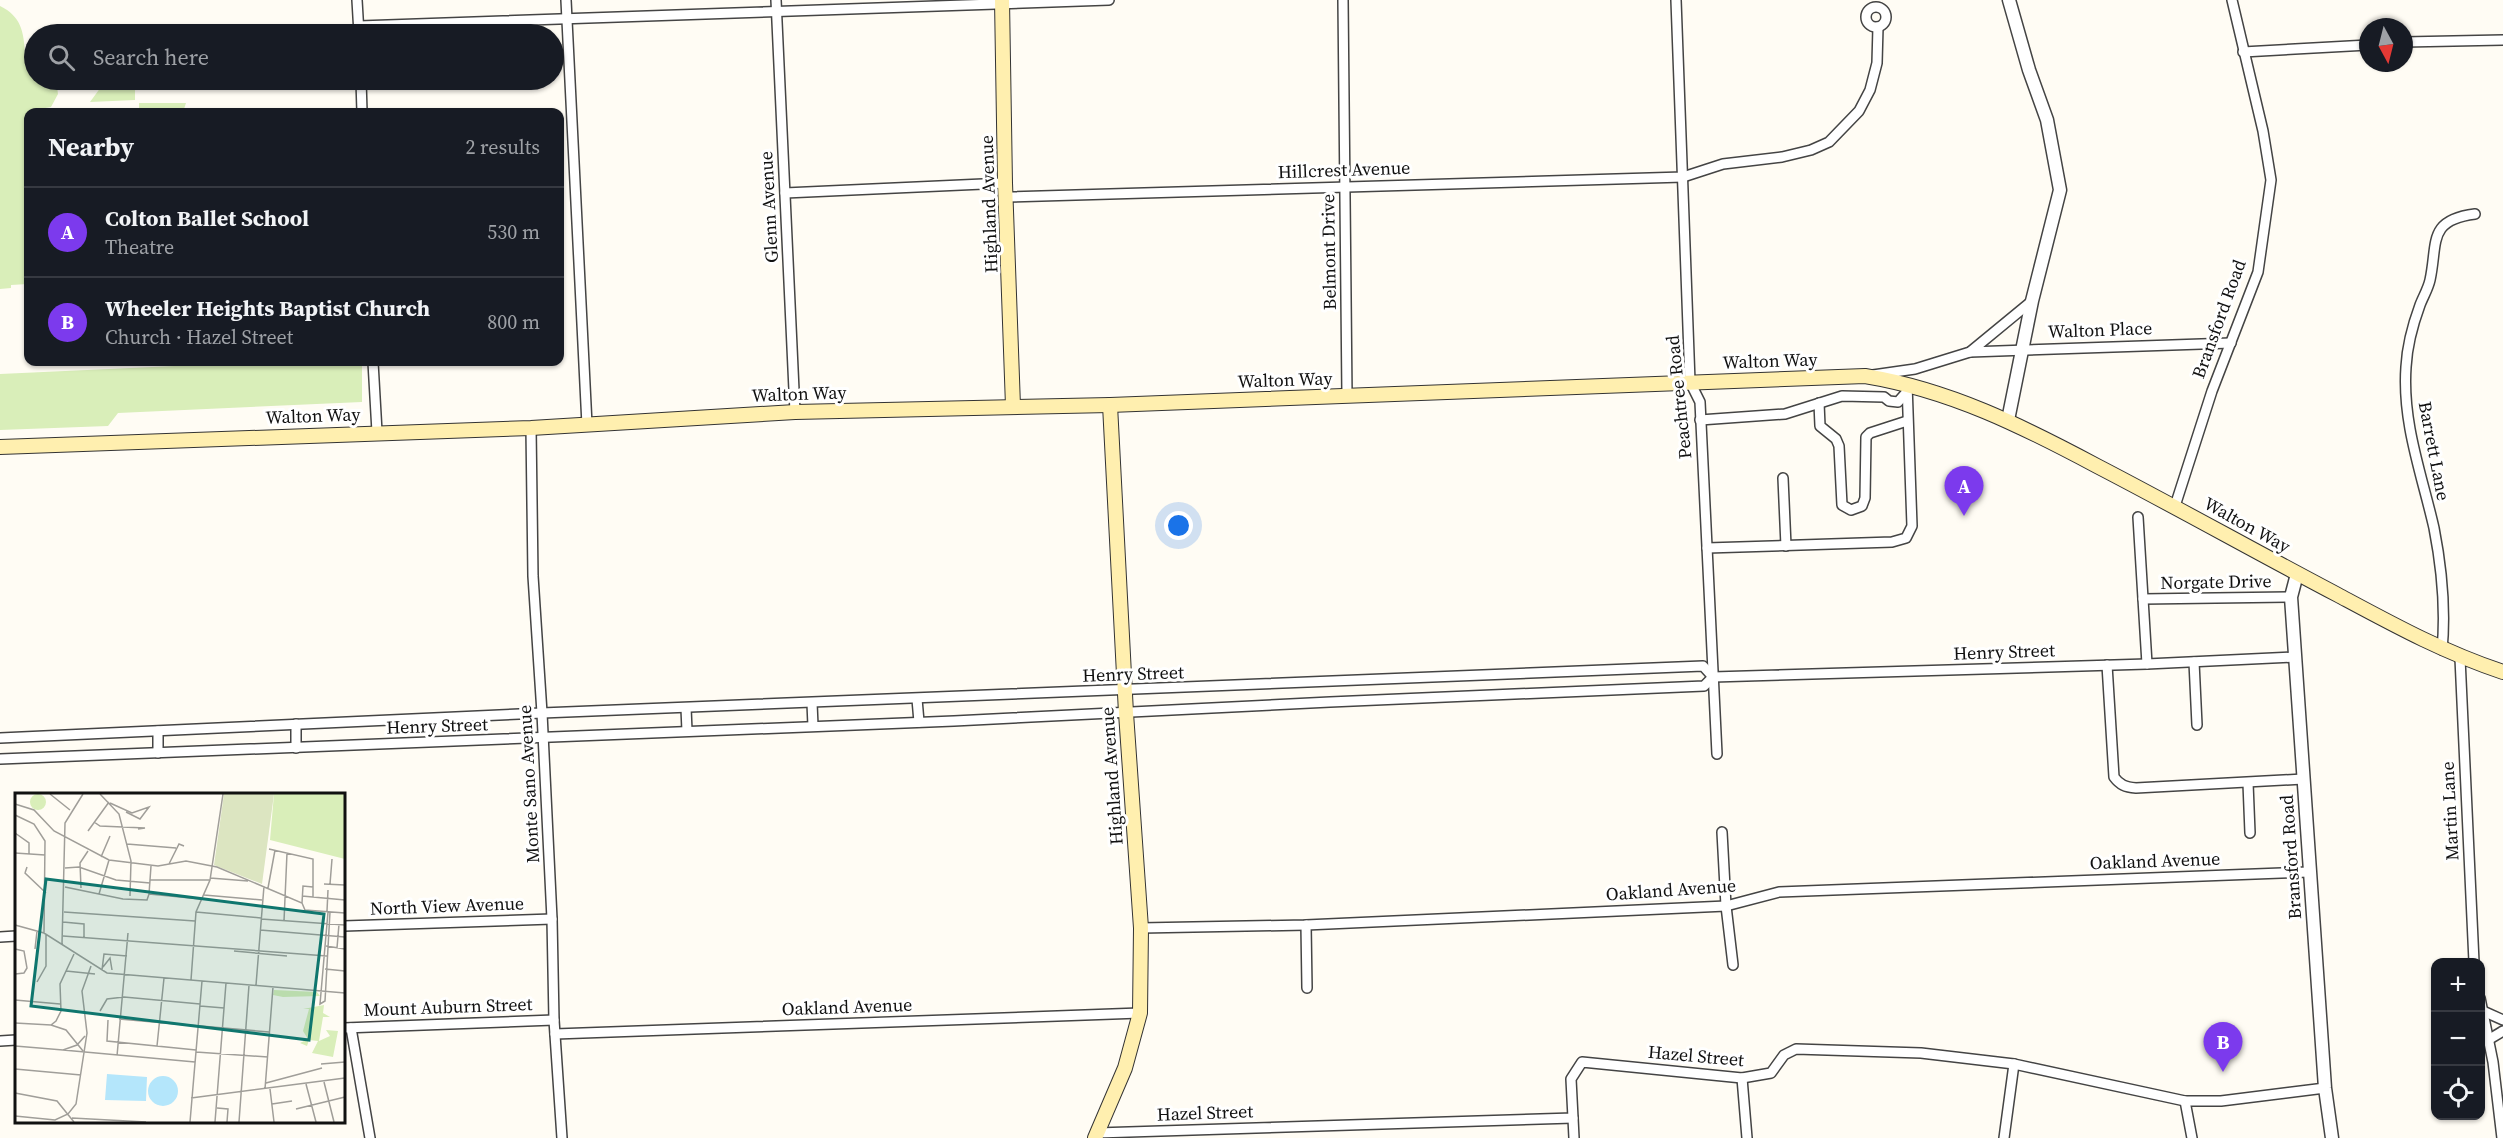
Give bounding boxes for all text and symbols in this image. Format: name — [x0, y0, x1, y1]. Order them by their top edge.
north arrow — [2359, 18, 2413, 72]
search box — [24, 24, 564, 90]
icon: search — [45, 41, 78, 74]
text: Search here — [93, 42, 209, 72]
text: Nearby — [48, 129, 134, 165]
text: 2 results — [465, 133, 540, 161]
street label: Highland Avenue — [974, 135, 1003, 273]
street label: Glenn Avenue — [753, 150, 784, 264]
street label: Hillcrest Avenue — [1277, 155, 1411, 184]
street label: Belmont Drive — [1315, 194, 1342, 310]
text: Colton Ballet School — [105, 203, 309, 233]
text: A — [61, 218, 74, 246]
text: 530 m — [487, 218, 540, 246]
text: Theatre — [105, 233, 174, 261]
street label: Bransford Road — [2185, 256, 2252, 382]
text: Wheeler Heights Baptist Church — [105, 293, 430, 323]
text: B — [61, 308, 74, 336]
text: 800 m — [487, 308, 540, 336]
street label: Walton Place — [2047, 315, 2153, 344]
text: Church · Hazel Street — [105, 323, 293, 351]
street label: Peachtree Road — [1660, 334, 1697, 460]
street label: Walton Way — [1722, 346, 1819, 375]
street label: Walton Way — [1237, 365, 1334, 394]
street label: Walton Way — [751, 379, 848, 408]
street label: Barrett Lane — [2413, 399, 2456, 503]
street label: Walton Way — [265, 401, 362, 430]
pin: A — [1944, 466, 1984, 516]
street label: Walton Way — [2200, 491, 2296, 559]
your location — [1164, 511, 1193, 540]
street label: Norgate Drive — [2160, 568, 2272, 595]
street label: Henry Street — [1953, 637, 2055, 666]
street label: Henry Street — [1082, 659, 1184, 688]
street label: Monte Sano Avenue — [512, 704, 545, 864]
street label: Highland Avenue — [1094, 706, 1129, 846]
street label: Henry Street — [386, 711, 488, 740]
street label: Martin Lane — [2434, 761, 2465, 861]
inset map — [15, 793, 345, 1123]
street label: Bransford Road — [2274, 794, 2307, 920]
street label: Oakland Avenue — [2089, 846, 2221, 875]
street label: Oakland Avenue — [1605, 872, 1737, 907]
street label: North View Avenue — [370, 890, 524, 921]
map controls — [2431, 958, 2485, 1120]
button: + — [2431, 958, 2485, 1012]
street label: Mount Auburn Street — [363, 991, 533, 1022]
street label: Oakland Avenue — [781, 992, 913, 1021]
button: − — [2431, 1012, 2485, 1066]
pin: B — [2204, 1022, 2242, 1072]
street label: Hazel Street — [1647, 1039, 1745, 1072]
button: locate — [2431, 1066, 2485, 1120]
street label: Hazel Street — [1156, 1098, 1254, 1127]

